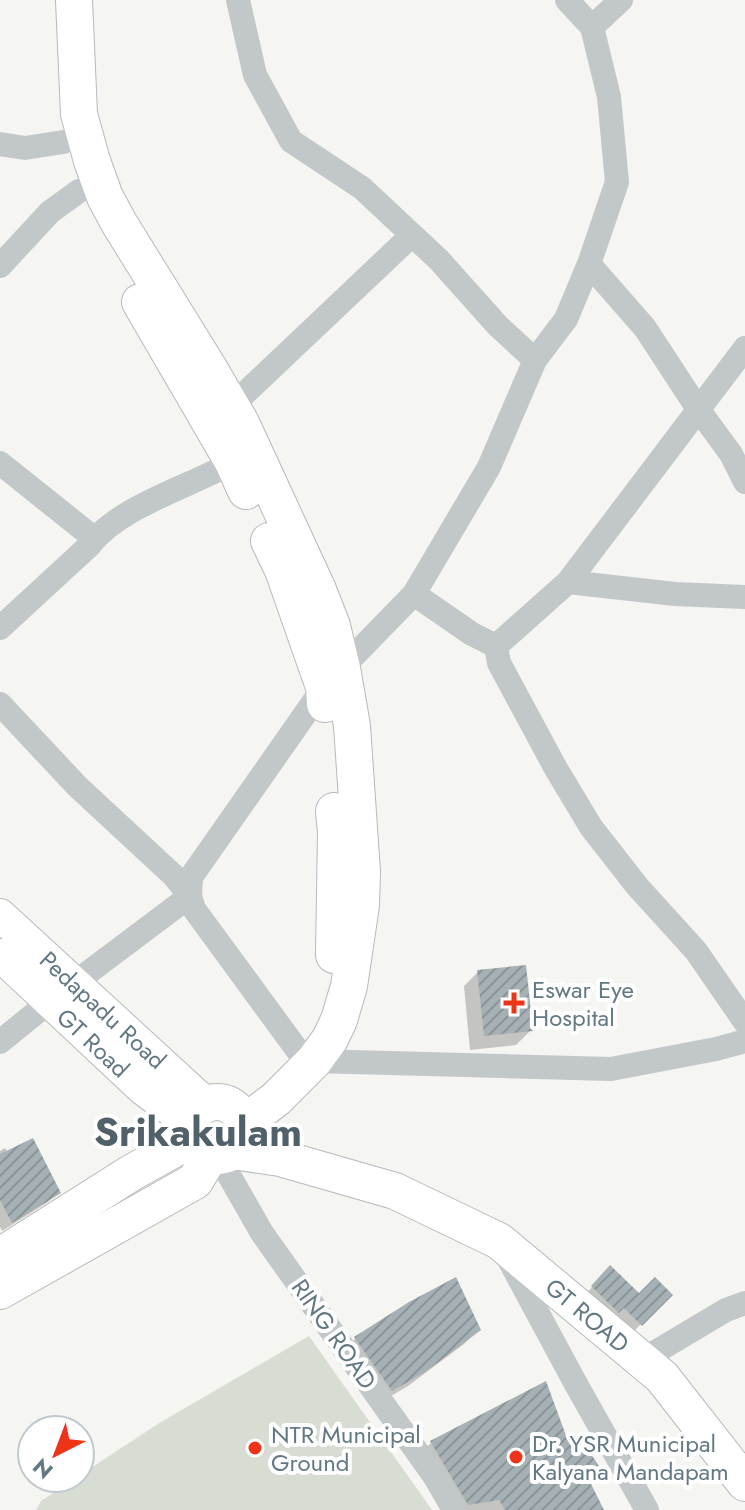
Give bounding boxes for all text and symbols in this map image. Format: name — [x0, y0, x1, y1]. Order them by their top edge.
street label: Pedapadu Road — [32, 942, 174, 1077]
place label: Eswar Eye Hospital — [532, 972, 634, 1035]
marker: Eswar Eye Hospital — [503, 992, 525, 1014]
street label: GT Road — [49, 1000, 137, 1085]
district label: Srikakulam — [94, 1103, 302, 1161]
street label: GT ROAD — [538, 1269, 637, 1360]
street label: RING ROAD — [283, 1272, 385, 1396]
north arrow — [16, 1414, 96, 1494]
place label: NTR Municipal Ground — [271, 1417, 421, 1480]
place label: Dr. YSR Municipal Kalyana Mandapam — [532, 1426, 729, 1489]
marker: NTR Municipal Ground — [246, 1439, 264, 1457]
marker: Dr. YSR Municipal Kalyana Mandapam — [507, 1448, 525, 1466]
text: N — [25, 1451, 60, 1487]

